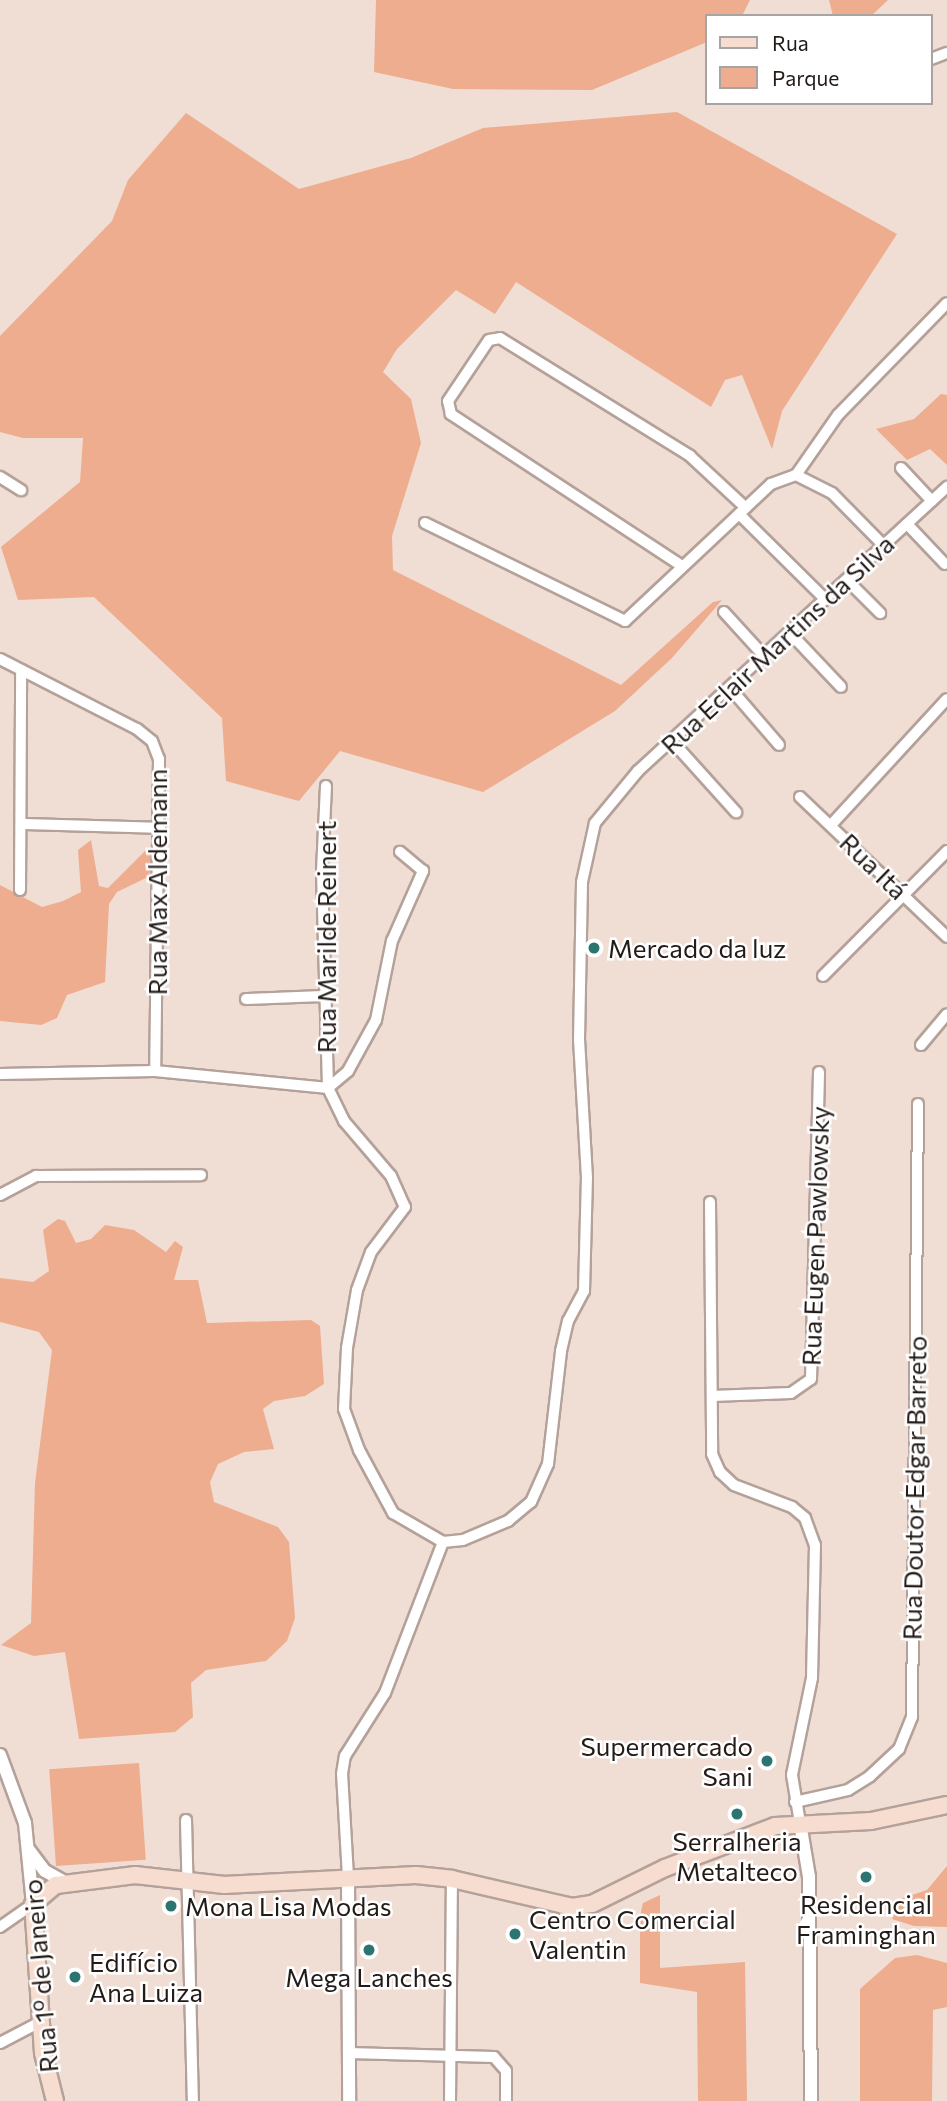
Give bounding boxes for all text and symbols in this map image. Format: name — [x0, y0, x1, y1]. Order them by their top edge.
legend — [706, 14, 933, 105]
text: Rua — [772, 30, 809, 55]
text: Parque — [772, 65, 839, 90]
street label: Rua Eclair Martins da Silva — [654, 528, 900, 760]
street label: Rua Max Aldemann — [141, 769, 173, 995]
street label: Rua Marilde Reinert — [310, 821, 342, 1053]
street label: Rua Itá — [834, 826, 914, 906]
place label: Mercado da luz — [608, 932, 786, 964]
marker: Mercado da luz — [586, 940, 602, 956]
street label: Rua Eugen Pawlowsky — [795, 1106, 835, 1366]
street label: Rua Doutor Edgar Barreto — [896, 1335, 932, 1641]
place label: Supermercado Sani — [580, 1730, 753, 1792]
marker: Supermercado Sani — [759, 1753, 775, 1769]
marker: Serralheria Metalteco — [729, 1806, 745, 1822]
place label: Serralheria Metalteco — [673, 1825, 801, 1886]
marker: Residencial Framinghan — [858, 1869, 874, 1885]
street label: Rua 1º de Janeiro — [16, 1878, 64, 2074]
place label: Residencial Framinghan — [796, 1888, 936, 1950]
place label: Mona Lisa Modas — [185, 1890, 392, 1922]
marker: Mona Lisa Modas — [163, 1898, 179, 1914]
place label: Centro Comercial Valentin — [529, 1903, 736, 1965]
marker: Centro Comercial Valentin — [507, 1926, 523, 1942]
marker: Mega Lanches — [361, 1942, 377, 1958]
place label: Edifício Ana Luiza — [89, 1946, 203, 2008]
place label: Mega Lanches — [285, 1961, 453, 1993]
marker: Edifício Ana Luiza — [67, 1969, 83, 1985]

